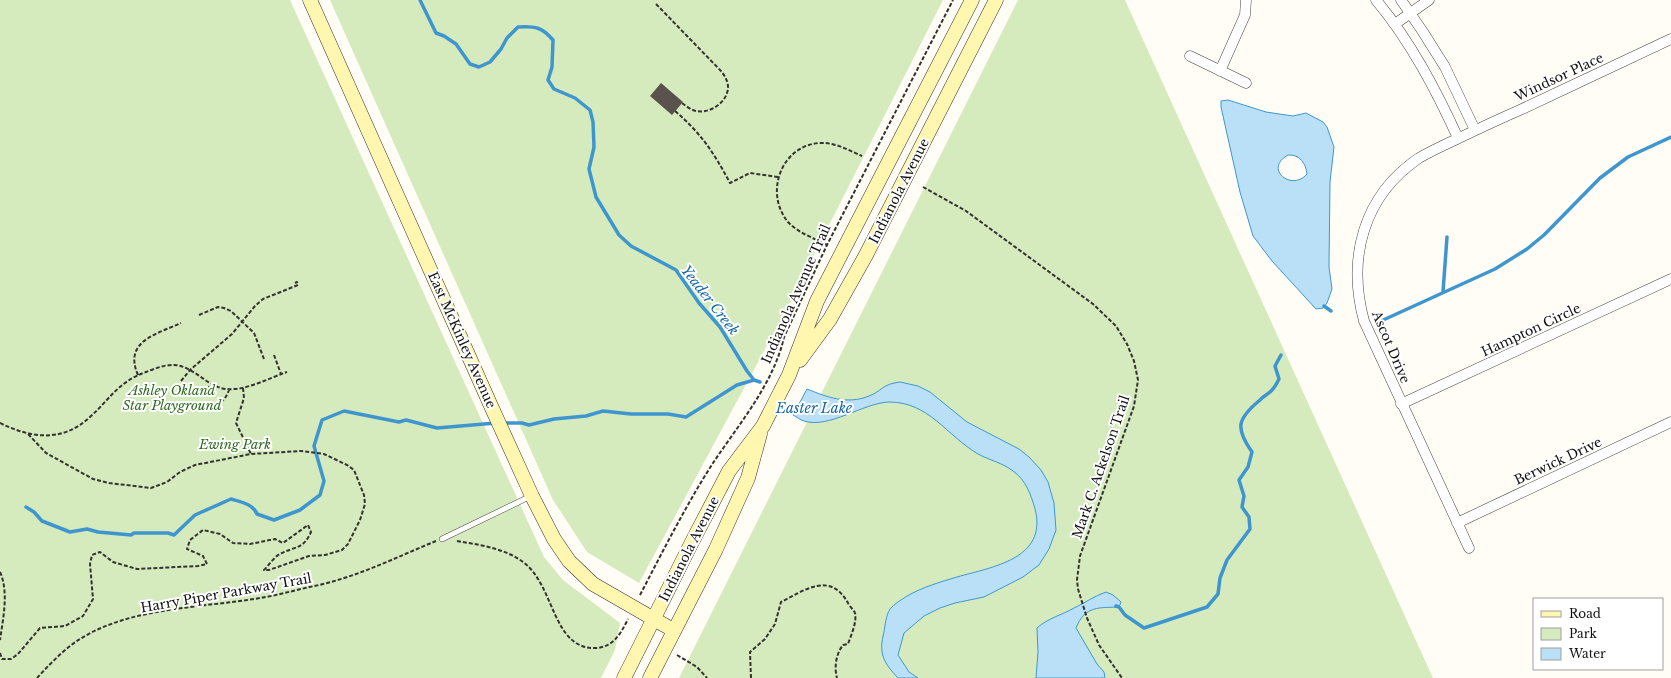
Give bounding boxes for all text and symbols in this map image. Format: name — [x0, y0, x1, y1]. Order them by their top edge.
street label: Windsor Place — [1511, 49, 1606, 105]
street label: Indianola Avenue — [865, 135, 933, 247]
street label: Indianola Avenue Trail — [758, 222, 834, 366]
water label: Yeader Creek — [677, 261, 743, 339]
street label: East McKinley Avenue — [424, 269, 500, 411]
street label: Hampton Circle — [1479, 300, 1583, 360]
street label: Ascot Drive — [1368, 307, 1414, 386]
park label: Ashley Okland Star Playground — [123, 382, 222, 414]
street label: Mark C. Ackelson Trail — [1068, 393, 1134, 541]
water label: Easter Lake — [775, 399, 853, 417]
street label: Berwick Drive — [1511, 433, 1605, 489]
park label: Ewing Park — [198, 436, 271, 453]
street label: Indianola Avenue — [655, 493, 723, 605]
street label: Harry Piper Parkway Trail — [139, 570, 313, 616]
legend — [1533, 598, 1663, 670]
text: Road — [1569, 606, 1601, 621]
text: Park — [1569, 626, 1597, 641]
text: Water — [1568, 646, 1606, 661]

